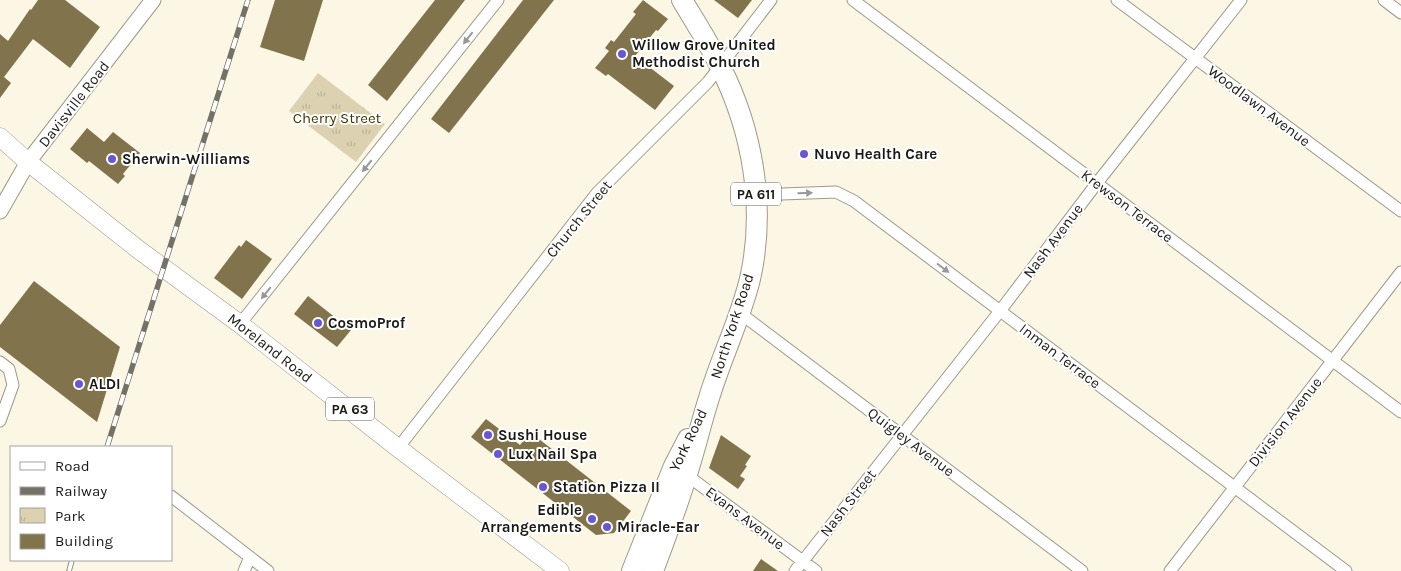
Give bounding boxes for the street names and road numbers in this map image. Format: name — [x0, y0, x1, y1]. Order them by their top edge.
street label: Davisville Road — [35, 57, 113, 151]
street label: Woodlawn Avenue — [1204, 62, 1314, 150]
street label: Krewson Terrace — [1077, 166, 1177, 246]
street label: Church Street — [542, 176, 616, 261]
road number: PA 611 — [731, 182, 781, 205]
street label: Nash Avenue — [1019, 200, 1087, 282]
street label: North York Road — [707, 271, 757, 381]
street label: Moreland Road — [224, 309, 316, 387]
street label: Inman Terrace — [1016, 320, 1104, 392]
street label: Division Avenue — [1244, 374, 1326, 470]
road number: PA 63 — [326, 398, 374, 420]
street label: Quigley Avenue — [864, 404, 958, 480]
street label: York Road — [665, 406, 711, 474]
street label: Nash Street — [816, 466, 880, 540]
street label: Evans Avenue — [702, 482, 788, 554]

